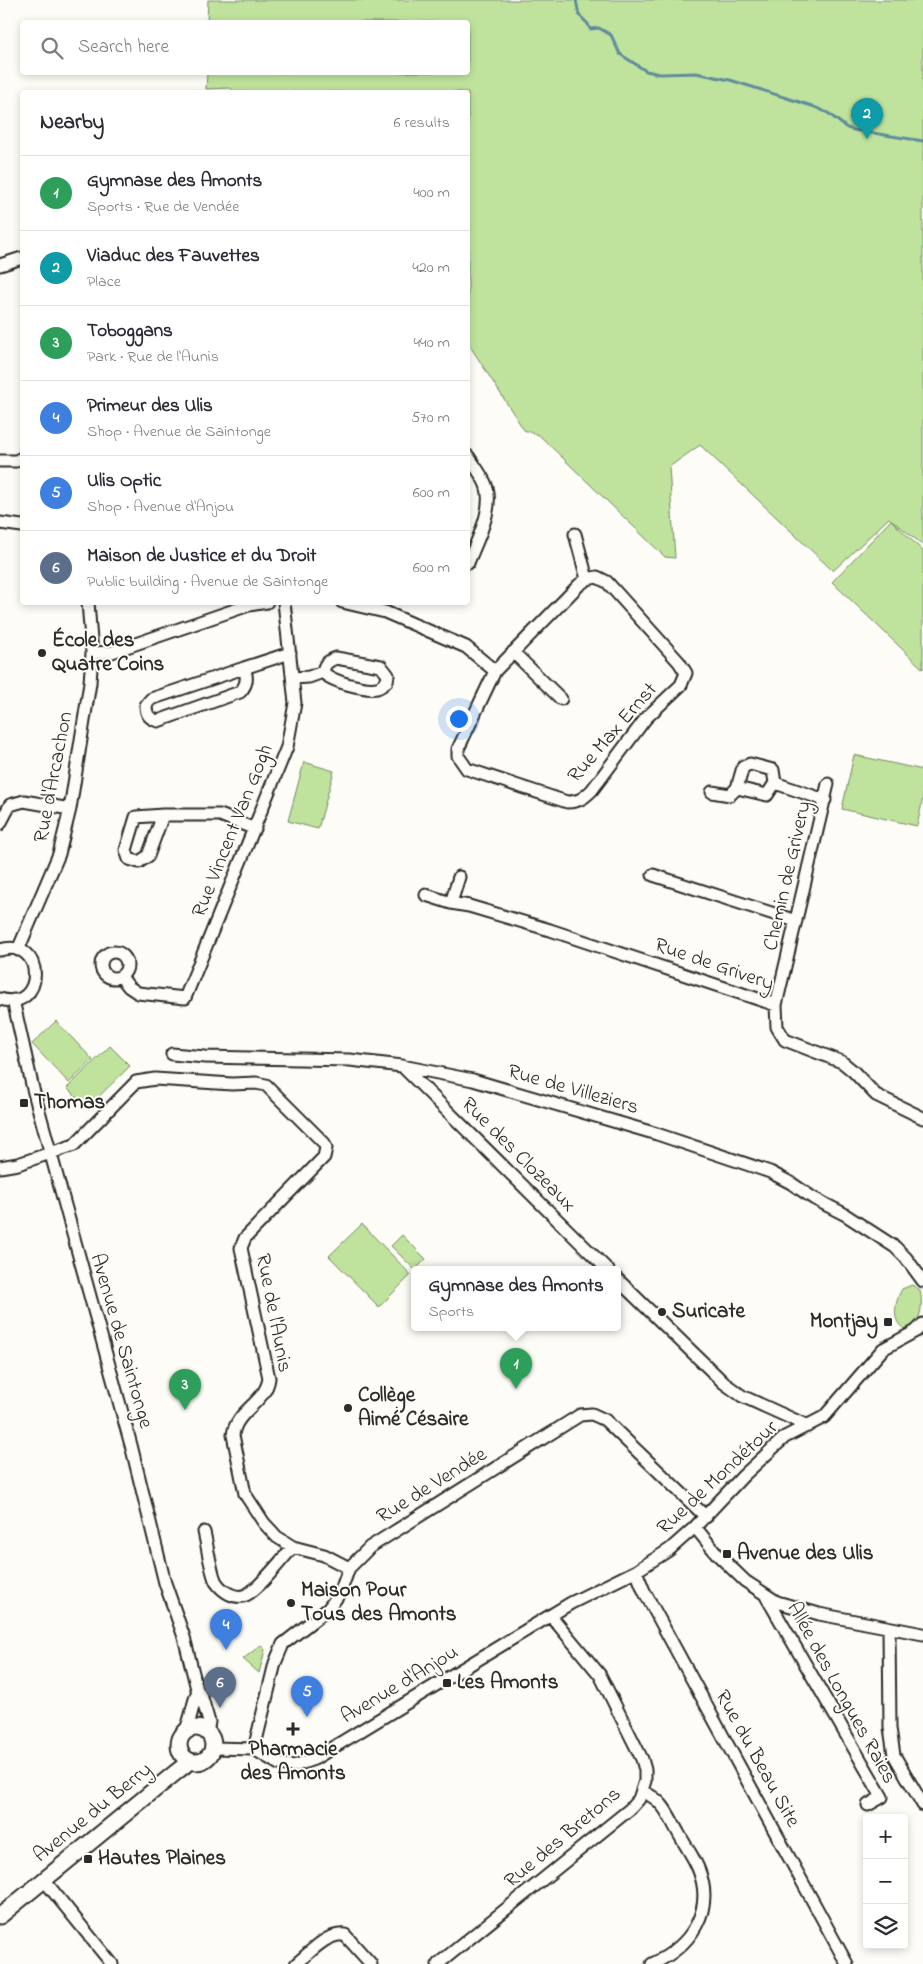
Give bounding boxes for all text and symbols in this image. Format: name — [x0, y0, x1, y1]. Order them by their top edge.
search box — [20, 20, 470, 75]
icon: search — [38, 34, 66, 62]
text: Search here — [78, 34, 169, 61]
pin: 2 — [851, 98, 883, 139]
text: Nearby — [40, 108, 104, 138]
text: 6 results — [393, 111, 450, 135]
text: Gymnase des Amonts — [87, 168, 262, 195]
text: 1 — [53, 181, 59, 205]
text: 400 m — [413, 181, 450, 205]
text: Sports · Rue de Vendée — [87, 195, 239, 219]
text: Viaduc des Fauvettes — [87, 243, 260, 270]
text: 2 — [52, 256, 60, 280]
text: 420 m — [412, 256, 450, 280]
text: Place — [87, 270, 121, 294]
text: Toboggans — [87, 318, 173, 345]
text: 3 — [53, 331, 59, 355]
text: 440 m — [413, 331, 450, 355]
text: Park · Rue de l'Aunis — [87, 345, 219, 369]
text: Primeur des Ulis — [87, 393, 213, 420]
text: 4 — [53, 406, 59, 430]
text: 570 m — [411, 406, 450, 430]
text: Shop · Avenue de Saintonge — [87, 420, 271, 444]
text: Ulis Optic — [87, 468, 161, 495]
text: 5 — [51, 481, 61, 505]
text: 600 m — [413, 481, 450, 505]
text: Shop · Avenue d'Anjou — [87, 495, 234, 519]
text: Maison de Justice et du Droit — [87, 543, 316, 570]
text: 6 — [52, 556, 60, 580]
text: 600 m — [413, 556, 450, 580]
text: Public building · Avenue de Saintonge — [87, 570, 328, 594]
place label: École des Quatre Coins — [52, 626, 165, 680]
marker: École des Quatre Coins — [36, 647, 48, 659]
street label: Rue Max Ernst — [561, 676, 665, 790]
your location — [446, 706, 472, 732]
street label: Rue d'Arcachon — [27, 709, 81, 845]
street label: Rue Vincent Van Gogh — [185, 740, 283, 923]
street label: Chemin de Grivery — [756, 798, 822, 954]
street label: Rue de Grivery — [650, 931, 778, 1001]
street label: Rue de Villeziers — [504, 1057, 642, 1123]
place label: Thomas — [34, 1088, 106, 1118]
street label: Rue des Clozeaux — [454, 1091, 582, 1219]
marker: Thomas — [18, 1097, 30, 1109]
street label: Avenue de Saintonge — [80, 1250, 160, 1433]
street label: Rue de l'Aunis — [247, 1251, 299, 1375]
popup — [411, 1266, 621, 1331]
text: Gymnase des Amonts — [428, 1273, 604, 1300]
place label: Suricate — [672, 1297, 745, 1327]
text: Sports — [428, 1300, 474, 1324]
marker: Suricate — [656, 1306, 668, 1318]
place label: Montjay — [810, 1307, 878, 1339]
marker: Montjay — [882, 1316, 894, 1328]
pin: 1 — [500, 1348, 532, 1389]
pin: 3 — [169, 1369, 201, 1410]
place label: Collège Aimé Césaire — [358, 1381, 469, 1435]
marker: Collège Aimé Césaire — [342, 1402, 354, 1414]
street label: Rue de Mondétour — [651, 1413, 786, 1542]
street label: Rue de Vendée — [371, 1440, 493, 1532]
place label: Avenue des Ulis — [737, 1539, 874, 1569]
marker: Avenue des Ulis — [721, 1548, 733, 1560]
place label: Maison Pour Tous des Amonts — [301, 1576, 457, 1630]
marker: Maison Pour Tous des Amonts — [285, 1597, 297, 1609]
street label: Allée des Longues Raies — [777, 1597, 904, 1790]
pin: 4 — [210, 1609, 242, 1650]
street label: Avenue d'Anjou — [336, 1638, 465, 1732]
pin: 6 — [204, 1667, 236, 1708]
place label: Les Amonts — [457, 1668, 559, 1698]
pin: 5 — [291, 1676, 323, 1717]
marker: Les Amonts — [441, 1677, 453, 1689]
street label: Rue du Beau Site — [707, 1685, 807, 1834]
marker: Pharmacie des Amonts — [287, 1723, 299, 1735]
place label: Pharmacie des Amonts — [240, 1735, 346, 1789]
street label: Avenue du Berry — [27, 1756, 160, 1872]
street label: Rue des Bretons — [498, 1780, 628, 1896]
map controls — [863, 1814, 908, 1949]
button: + — [863, 1814, 908, 1859]
place label: Hautes Plaines — [98, 1844, 226, 1874]
marker: Hautes Plaines — [82, 1853, 94, 1865]
button: − — [863, 1859, 908, 1904]
button: layers — [863, 1904, 908, 1949]

